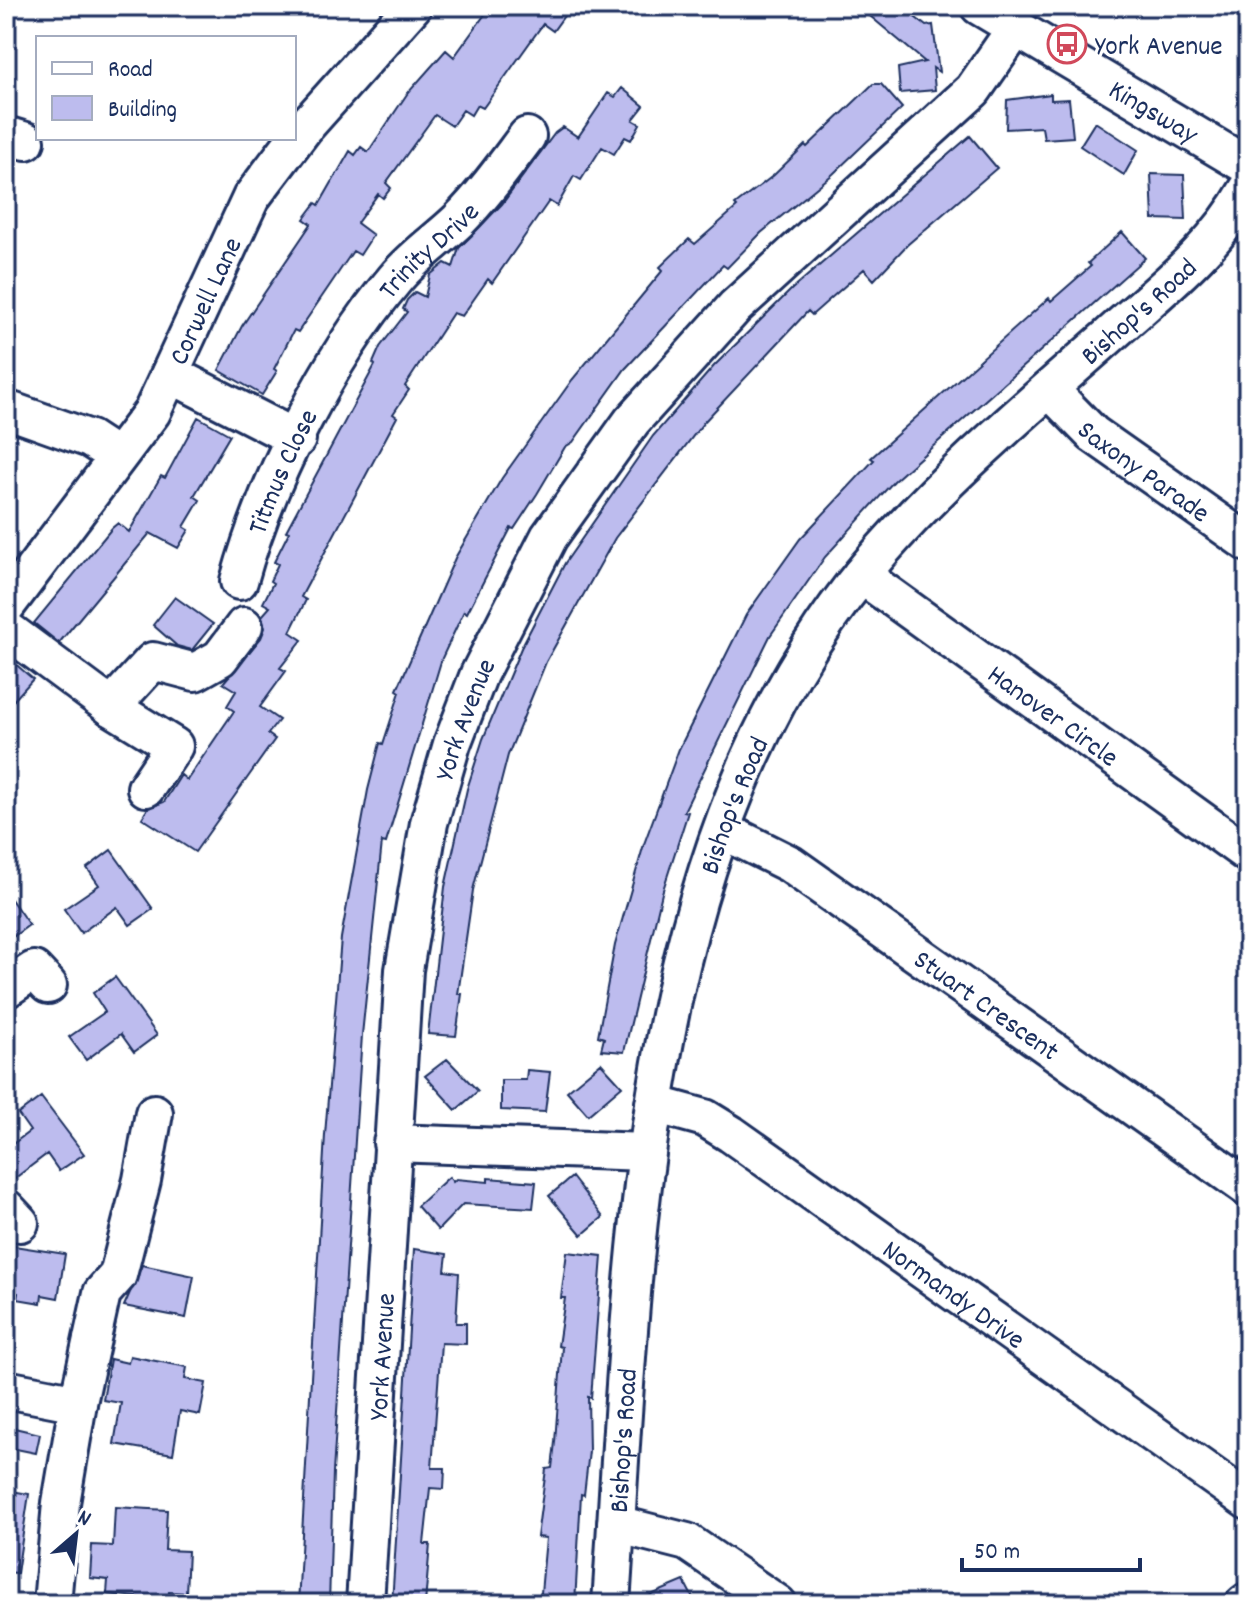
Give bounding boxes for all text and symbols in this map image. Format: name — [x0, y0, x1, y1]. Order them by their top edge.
bus stop icon: York Avenue — [1046, 23, 1088, 65]
place label: York Avenue — [1095, 29, 1223, 69]
legend — [36, 36, 296, 140]
text: Road — [108, 54, 153, 88]
street label: Kingsway — [1100, 72, 1205, 157]
text: Building — [108, 94, 177, 128]
street label: Trinity Drive — [371, 195, 491, 310]
street label: Corwell Lane — [161, 232, 255, 373]
street label: Bishop's Road — [1074, 251, 1209, 377]
street label: Titmus Close — [240, 403, 331, 541]
street label: Saxony Parade — [1065, 414, 1216, 535]
street label: York Avenue — [427, 653, 509, 786]
street label: Hanover Circle — [977, 657, 1125, 779]
street label: Bishop's Road — [692, 732, 782, 880]
street label: Stuart Crescent — [904, 942, 1066, 1073]
street label: Normandy Drive — [872, 1232, 1032, 1362]
street label: York Avenue — [361, 1292, 409, 1422]
street label: Bishop's Road — [602, 1367, 651, 1514]
north arrow — [36, 1494, 116, 1574]
text: N — [72, 1503, 96, 1536]
scale bar — [962, 1522, 1140, 1572]
text: 50 m — [974, 1536, 1020, 1570]

